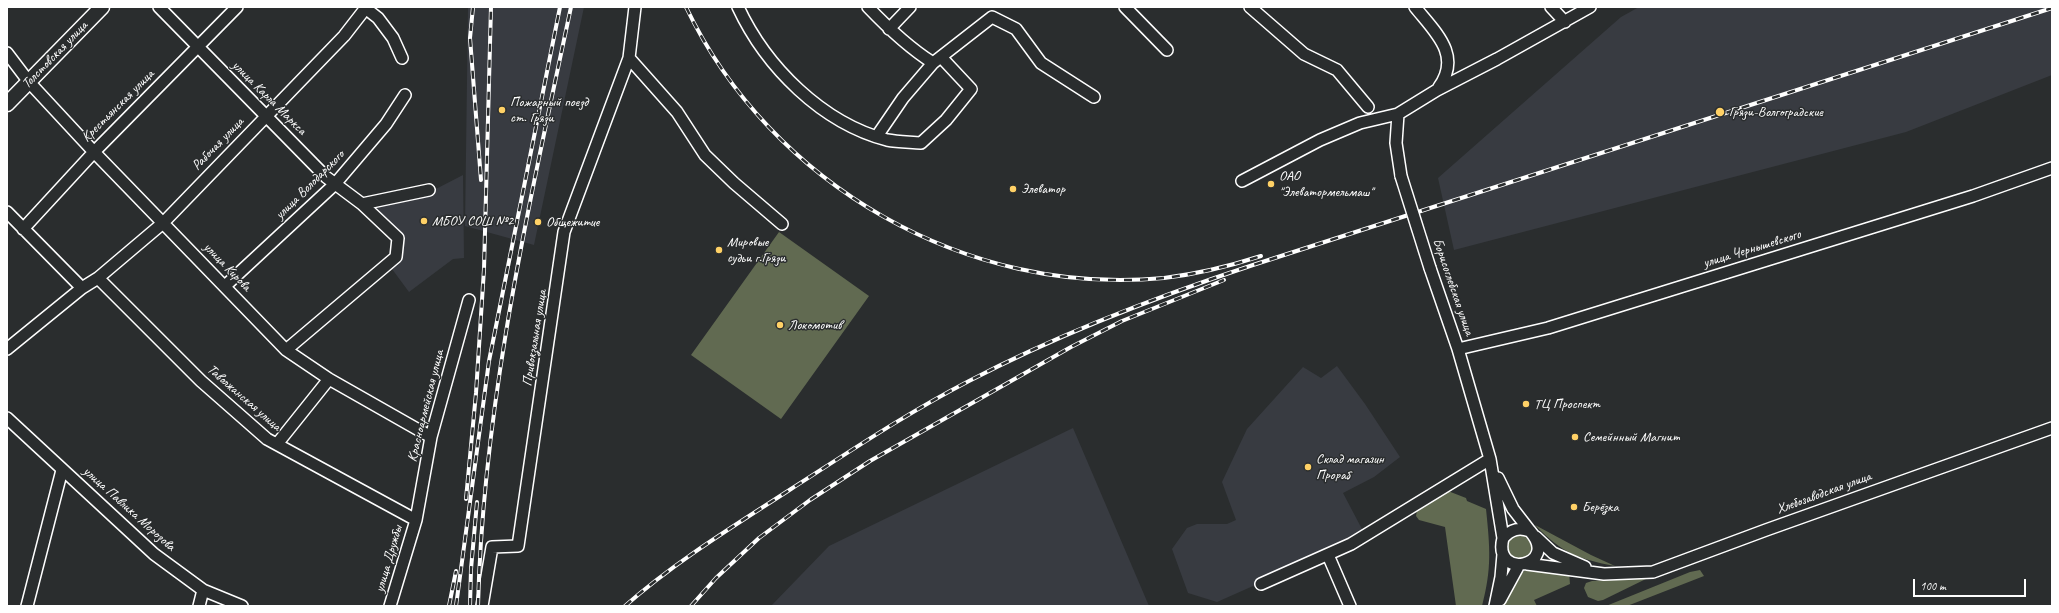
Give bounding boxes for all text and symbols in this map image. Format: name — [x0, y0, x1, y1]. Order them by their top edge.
street label: Толстовская улица — [19, 18, 91, 92]
street label: улица Карла Маркса — [228, 57, 310, 139]
street label: Крестьянская улица — [78, 66, 158, 146]
place label: Пожарный поезд ст. Грязи — [510, 94, 588, 126]
place label: Грязи-Волгоградские — [1729, 104, 1823, 120]
marker: Пожарный поезд ст. Грязи — [497, 105, 507, 115]
marker: Грязи-Волгоградские — [1714, 106, 1726, 118]
street label: Рабочая улица — [189, 114, 247, 174]
street label: улица Володарского — [272, 147, 348, 223]
place label: ОАО "Элеватормельмаш" — [1279, 168, 1373, 200]
marker: ОАО "Элеватормельмаш" — [1266, 179, 1276, 189]
place label: Элеватор — [1021, 181, 1065, 197]
marker: Элеватор — [1008, 184, 1018, 194]
place label: МБОУ СОШ №2 — [432, 213, 513, 229]
place label: Общежитие — [546, 214, 599, 230]
marker: МБОУ СОШ №2 — [419, 216, 429, 226]
marker: Общежитие — [533, 217, 543, 227]
street label: улица Чернышевского — [1701, 226, 1803, 272]
place label: Мировые судьи г.Грязи — [727, 234, 786, 266]
street label: Борисоглебская улица — [1429, 236, 1477, 338]
street label: улица Кирова — [200, 239, 254, 295]
marker: Мировые судьи г.Грязи — [714, 245, 724, 255]
street label: Привокзальная улица — [519, 289, 551, 387]
place label: Локомотив — [788, 317, 841, 333]
marker: Локомотив — [775, 320, 785, 330]
street label: Красноармейская улица — [404, 348, 448, 464]
street label: Таволжанская улица — [203, 361, 285, 435]
place label: ТЦ Проспект — [1534, 396, 1600, 412]
marker: ТЦ Проспект — [1521, 399, 1531, 409]
place label: Семейнный Магнит — [1583, 429, 1680, 445]
marker: Семейнный Магнит — [1570, 432, 1580, 442]
place label: Склад магазин Прораб — [1316, 451, 1384, 484]
marker: Склад магазин Прораб — [1303, 462, 1313, 472]
street label: улица Павлика Морозова — [79, 463, 179, 555]
street label: Хлебозаводская улица — [1774, 468, 1874, 518]
place label: Берёзка — [1582, 499, 1619, 515]
marker: Берёзка — [1569, 502, 1579, 512]
street label: улица Дружбы — [371, 524, 407, 594]
scale bar — [1915, 571, 2028, 597]
text: 100 m — [1920, 578, 1946, 594]

